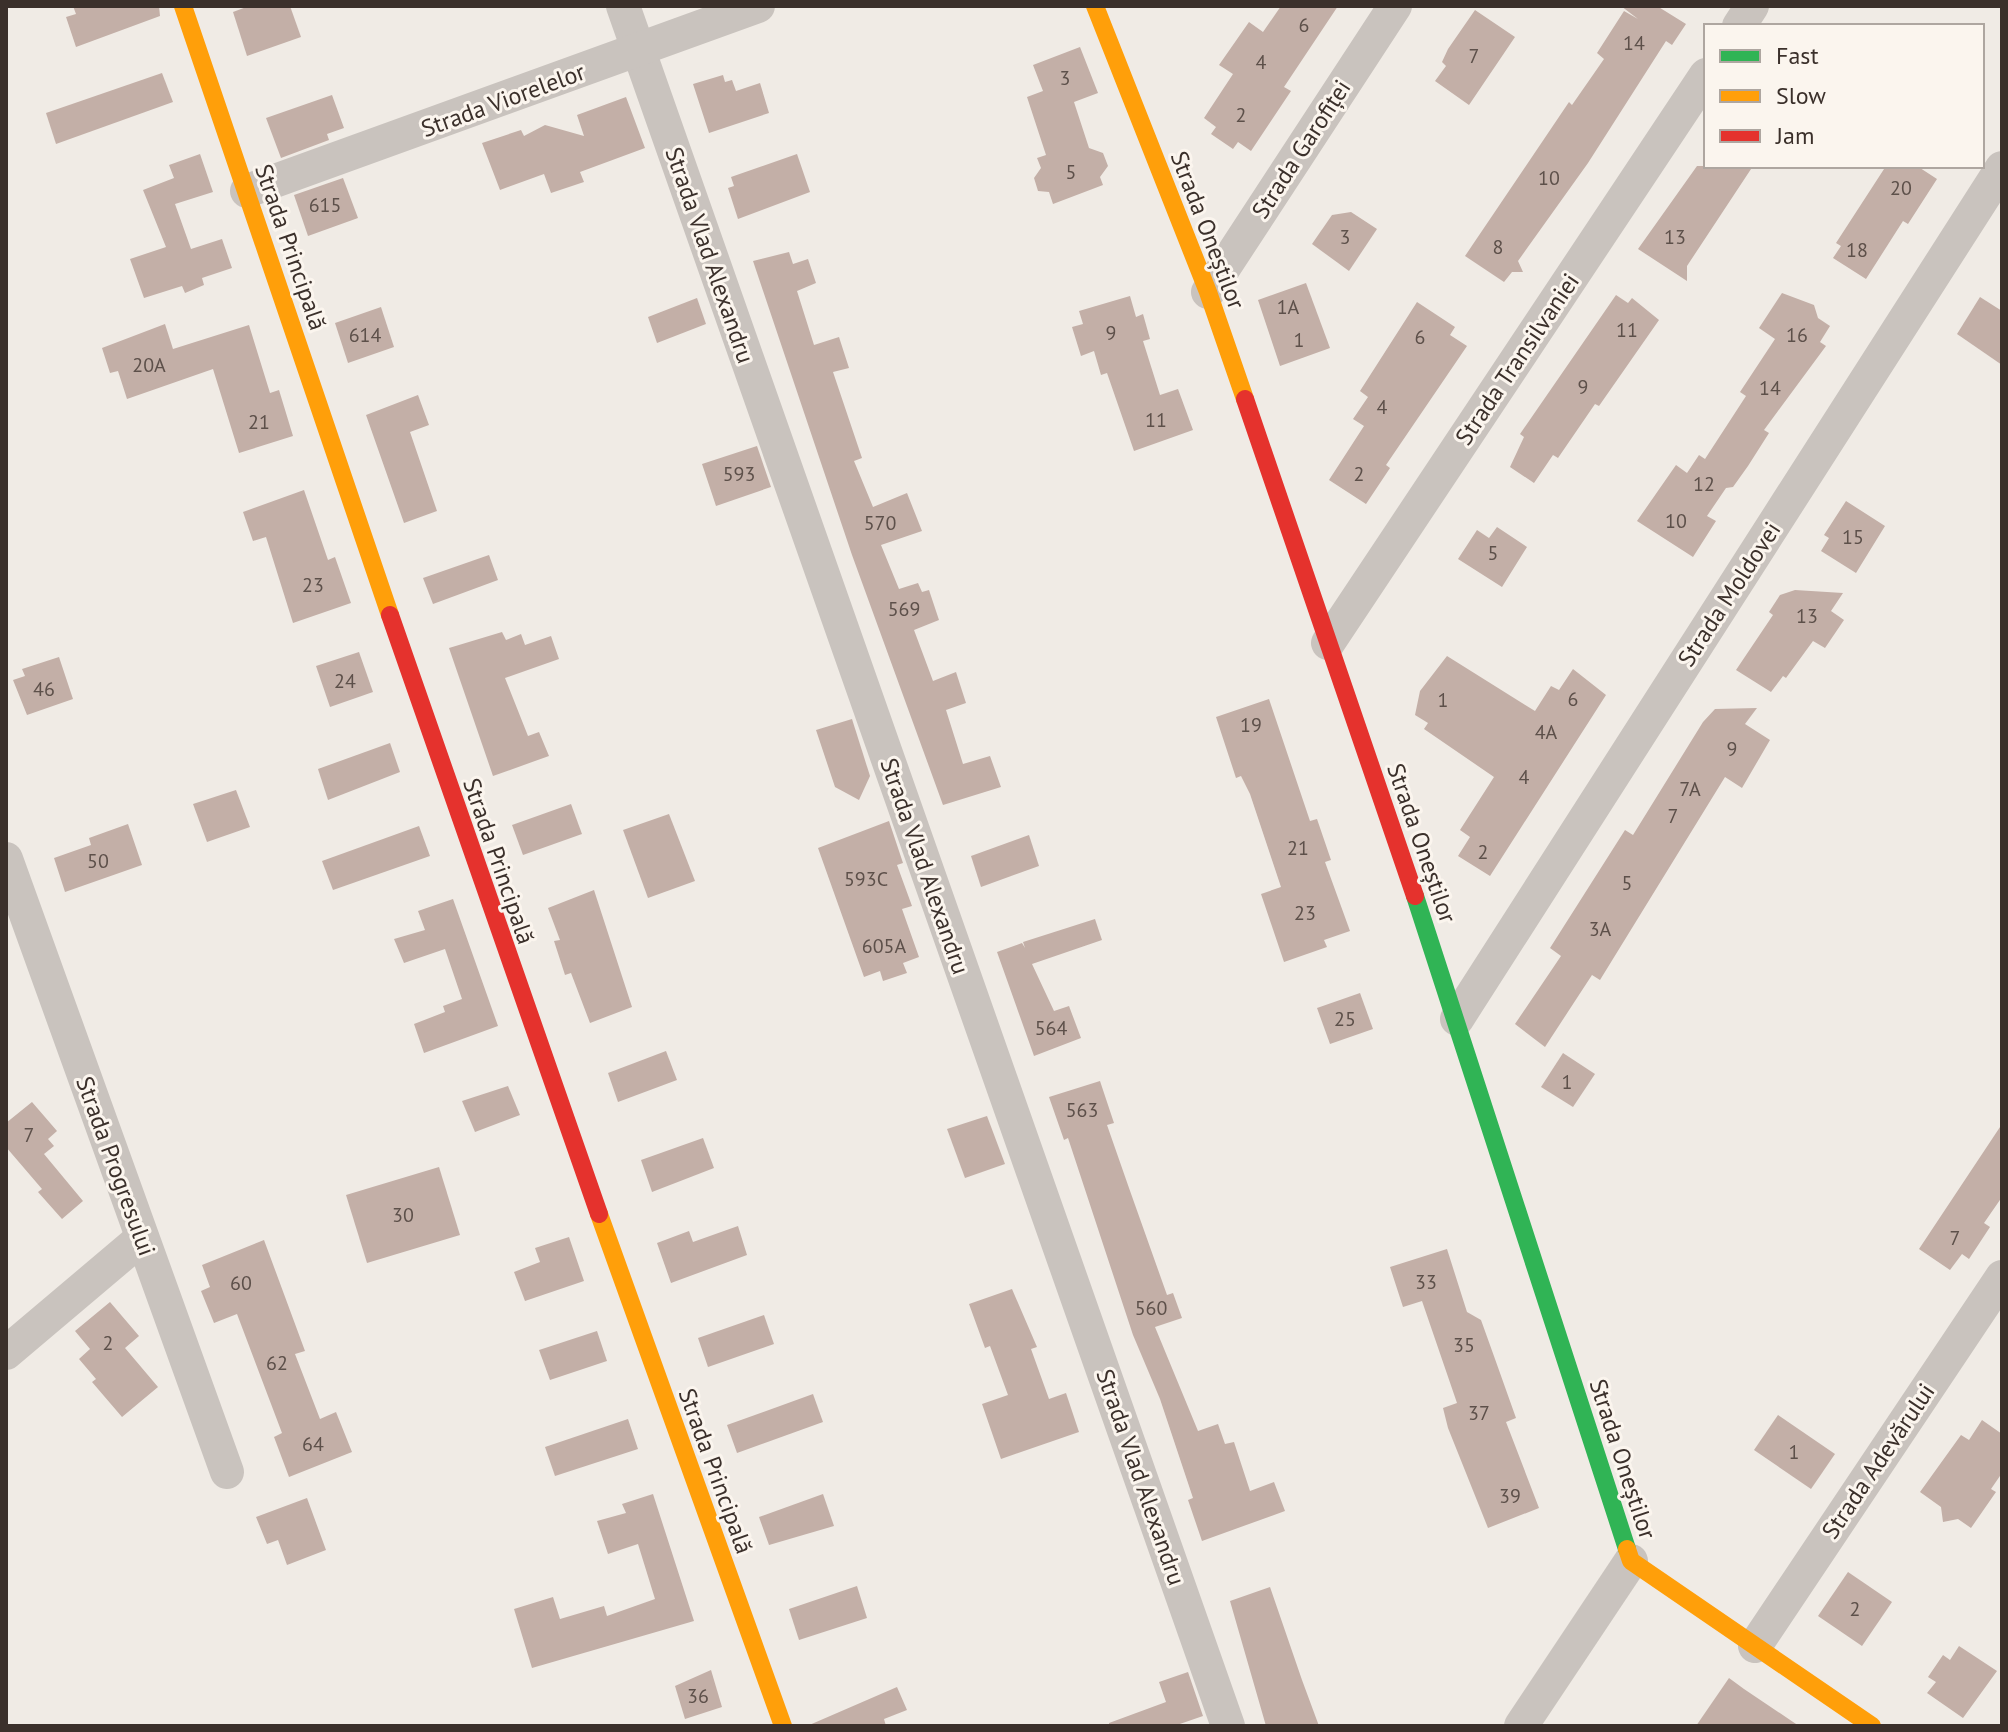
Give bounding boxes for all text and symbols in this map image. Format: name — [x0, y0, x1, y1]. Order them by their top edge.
house number: 6 — [1299, 12, 1309, 38]
legend — [1704, 24, 1984, 168]
house number: 14 — [1623, 30, 1645, 56]
text: Fast — [1776, 40, 1819, 71]
house number: 7 — [1469, 43, 1479, 69]
house number: 4 — [1256, 49, 1267, 75]
street label: Strada Viorelelor — [417, 56, 589, 144]
house number: 3 — [1060, 65, 1070, 91]
street label: Strada Garofiței — [1245, 74, 1357, 224]
text: Slow — [1776, 80, 1826, 111]
house number: 2 — [1236, 102, 1246, 128]
text: Jam — [1775, 120, 1814, 151]
street label: Strada Vlad Alexandru — [658, 143, 762, 367]
street label: Strada Oneștilor — [1164, 147, 1252, 313]
house number: 5 — [1066, 159, 1076, 185]
street label: Strada Principală — [248, 160, 334, 334]
house number: 10 — [1538, 165, 1560, 191]
house number: 20 — [1890, 175, 1912, 201]
house number: 615 — [309, 192, 341, 218]
house number: 3 — [1340, 224, 1350, 250]
house number: 13 — [1664, 224, 1686, 250]
house number: 8 — [1493, 234, 1503, 260]
house number: 18 — [1846, 237, 1868, 263]
street label: Strada Transilvaniei — [1448, 267, 1586, 451]
house number: 1A — [1277, 294, 1300, 320]
house number: 11 — [1616, 317, 1638, 343]
house number: 9 — [1106, 320, 1116, 346]
house number: 614 — [349, 322, 381, 348]
house number: 16 — [1786, 322, 1808, 348]
house number: 6 — [1415, 324, 1425, 350]
house number: 1 — [1294, 327, 1304, 353]
house number: 20A — [132, 352, 166, 378]
house number: 9 — [1578, 374, 1588, 400]
house number: 14 — [1759, 375, 1781, 401]
house number: 4 — [1377, 394, 1388, 420]
house number: 11 — [1145, 407, 1167, 433]
house number: 21 — [248, 409, 270, 435]
house number: 593 — [723, 461, 755, 487]
house number: 2 — [1354, 461, 1364, 487]
house number: 12 — [1693, 471, 1715, 497]
house number: 10 — [1665, 508, 1687, 534]
house number: 570 — [864, 510, 896, 536]
street label: Strada Moldovei — [1671, 516, 1787, 672]
house number: 15 — [1842, 524, 1864, 550]
house number: 5 — [1488, 540, 1498, 566]
house number: 23 — [302, 572, 324, 598]
house number: 569 — [888, 596, 920, 622]
house number: 13 — [1796, 603, 1818, 629]
house number: 24 — [334, 668, 356, 694]
house number: 46 — [33, 676, 55, 702]
house number: 6 — [1568, 686, 1578, 712]
house number: 1 — [1438, 687, 1448, 713]
house number: 19 — [1240, 712, 1262, 738]
house number: 4A — [1535, 719, 1558, 745]
house number: 9 — [1727, 736, 1737, 762]
street label: Strada Vlad Alexandru — [873, 754, 977, 978]
street label: Strada Oneștilor — [1380, 759, 1464, 927]
house number: 4 — [1519, 764, 1530, 790]
street label: Strada Principală — [456, 774, 542, 948]
house number: 7A — [1679, 776, 1701, 802]
house number: 7 — [1668, 803, 1678, 829]
house number: 21 — [1287, 835, 1309, 861]
house number: 2 — [1478, 839, 1488, 865]
house number: 50 — [87, 848, 109, 874]
house number: 593C — [844, 866, 888, 892]
house number: 5 — [1622, 870, 1632, 896]
house number: 23 — [1294, 900, 1316, 926]
house number: 3A — [1589, 916, 1612, 942]
house number: 605A — [862, 933, 906, 959]
house number: 25 — [1334, 1006, 1356, 1032]
house number: 564 — [1035, 1015, 1067, 1041]
house number: 1 — [1562, 1069, 1572, 1095]
street label: Strada Progresului — [69, 1072, 163, 1260]
house number: 563 — [1066, 1097, 1098, 1123]
house number: 7 — [24, 1122, 34, 1148]
house number: 30 — [392, 1202, 414, 1228]
house number: 7 — [1950, 1225, 1960, 1251]
house number: 33 — [1415, 1269, 1437, 1295]
house number: 60 — [230, 1270, 252, 1296]
house number: 560 — [1135, 1295, 1167, 1321]
house number: 2 — [103, 1330, 113, 1356]
house number: 35 — [1453, 1332, 1475, 1358]
house number: 62 — [266, 1350, 288, 1376]
street label: Strada Vlad Alexandru — [1089, 1365, 1193, 1589]
street label: Strada Oneștilor — [1583, 1375, 1663, 1543]
street label: Strada Adevărului — [1815, 1377, 1941, 1545]
street label: Strada Principală — [672, 1384, 760, 1558]
house number: 37 — [1468, 1400, 1490, 1426]
house number: 64 — [302, 1431, 324, 1457]
house number: 1 — [1789, 1439, 1799, 1465]
house number: 39 — [1499, 1483, 1521, 1509]
house number: 2 — [1850, 1596, 1860, 1622]
house number: 36 — [687, 1683, 709, 1709]

